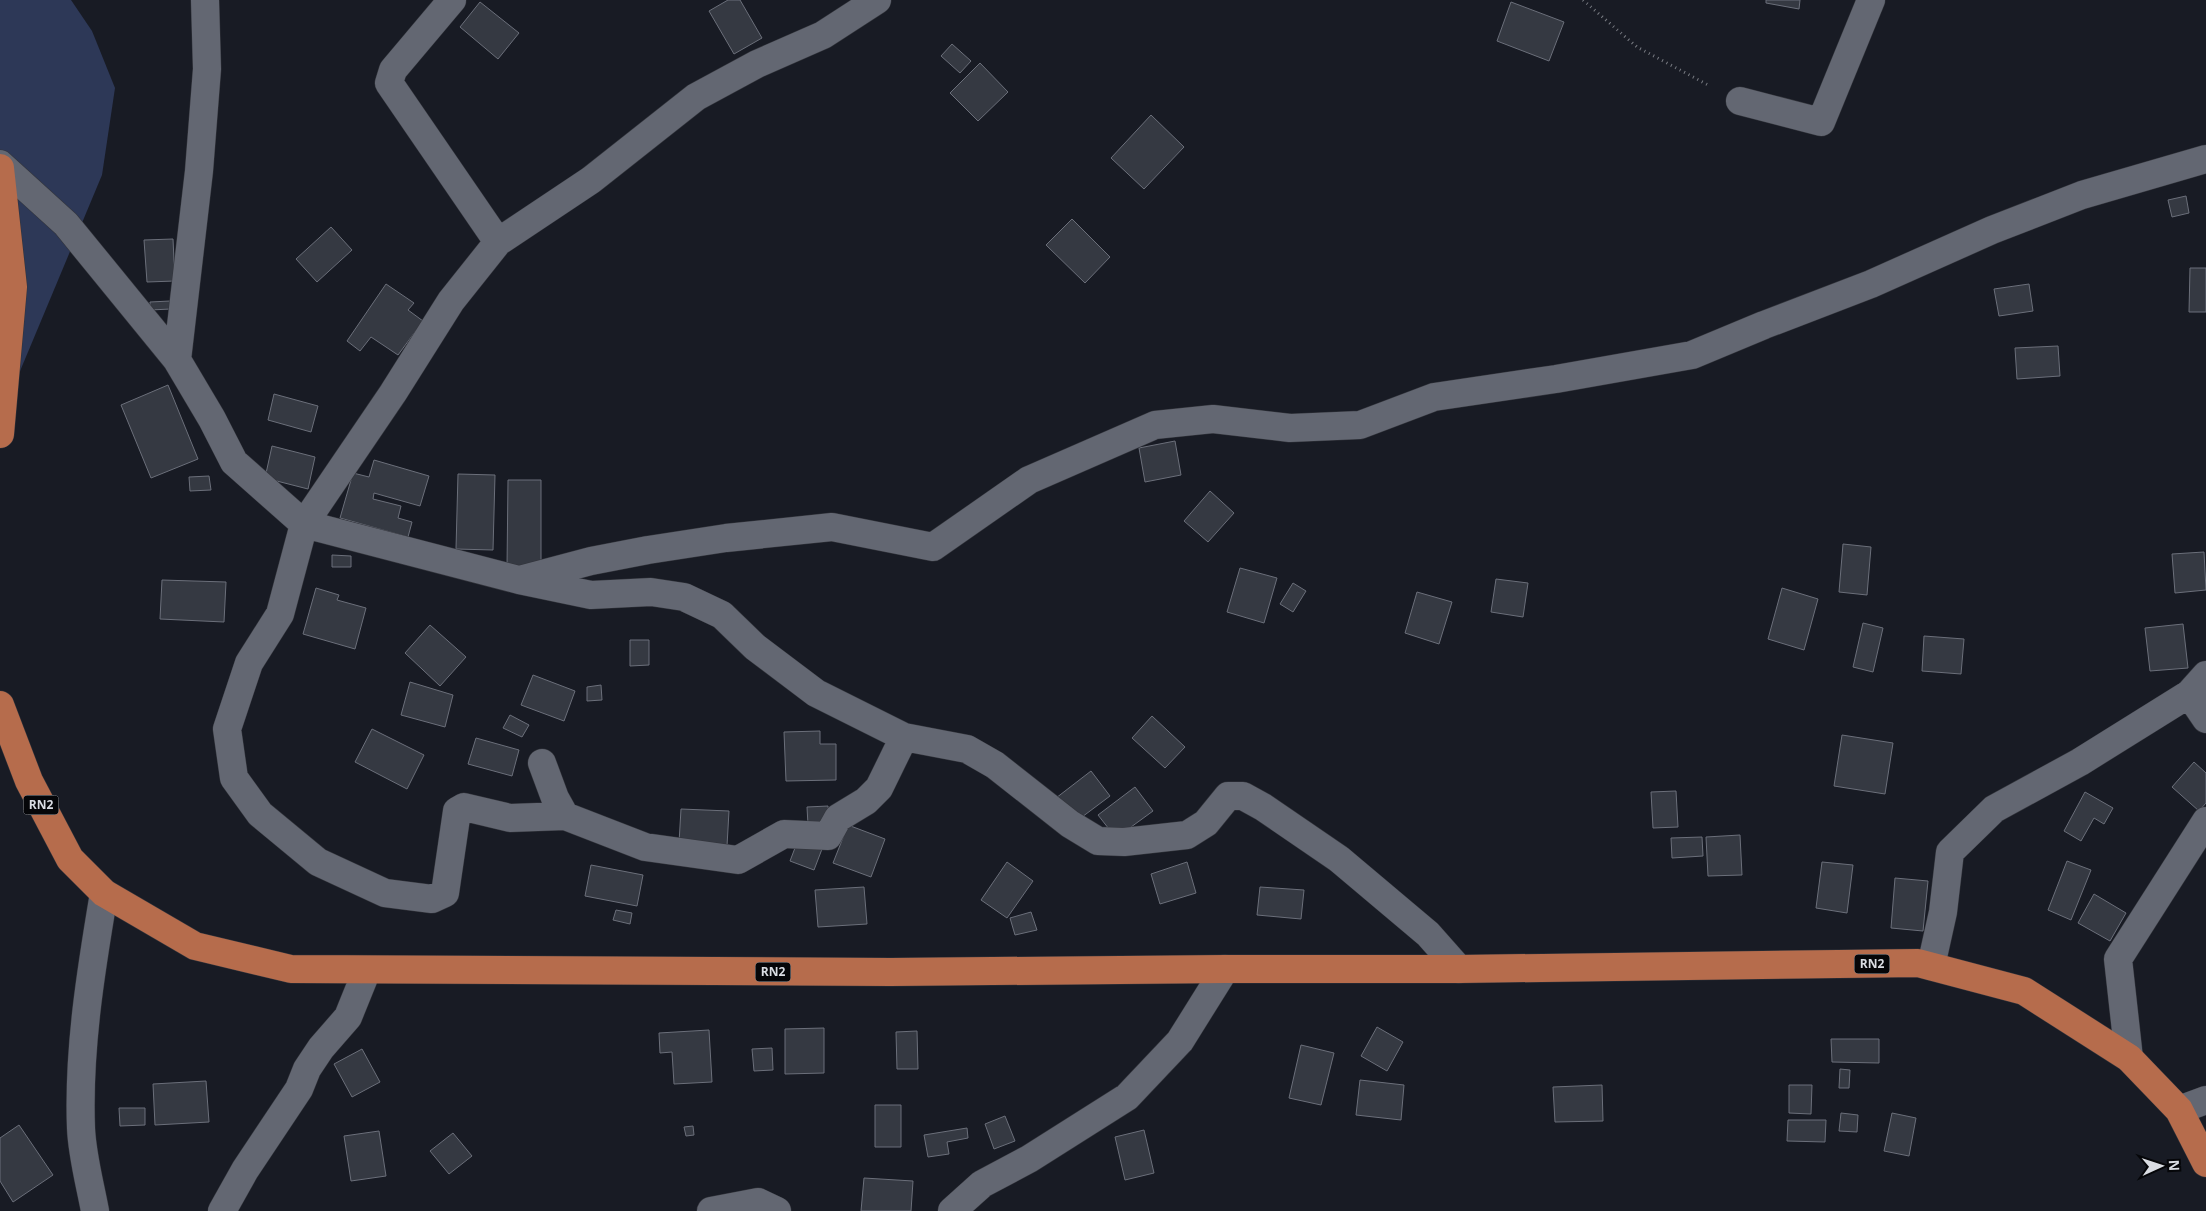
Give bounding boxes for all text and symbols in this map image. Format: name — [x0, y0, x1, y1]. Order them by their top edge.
road number: RN2 — [23, 796, 58, 814]
road number: RN2 — [1854, 954, 1890, 974]
road number: RN2 — [756, 962, 790, 982]
north arrow — [2136, 1141, 2186, 1191]
text: N — [2165, 1159, 2184, 1171]

